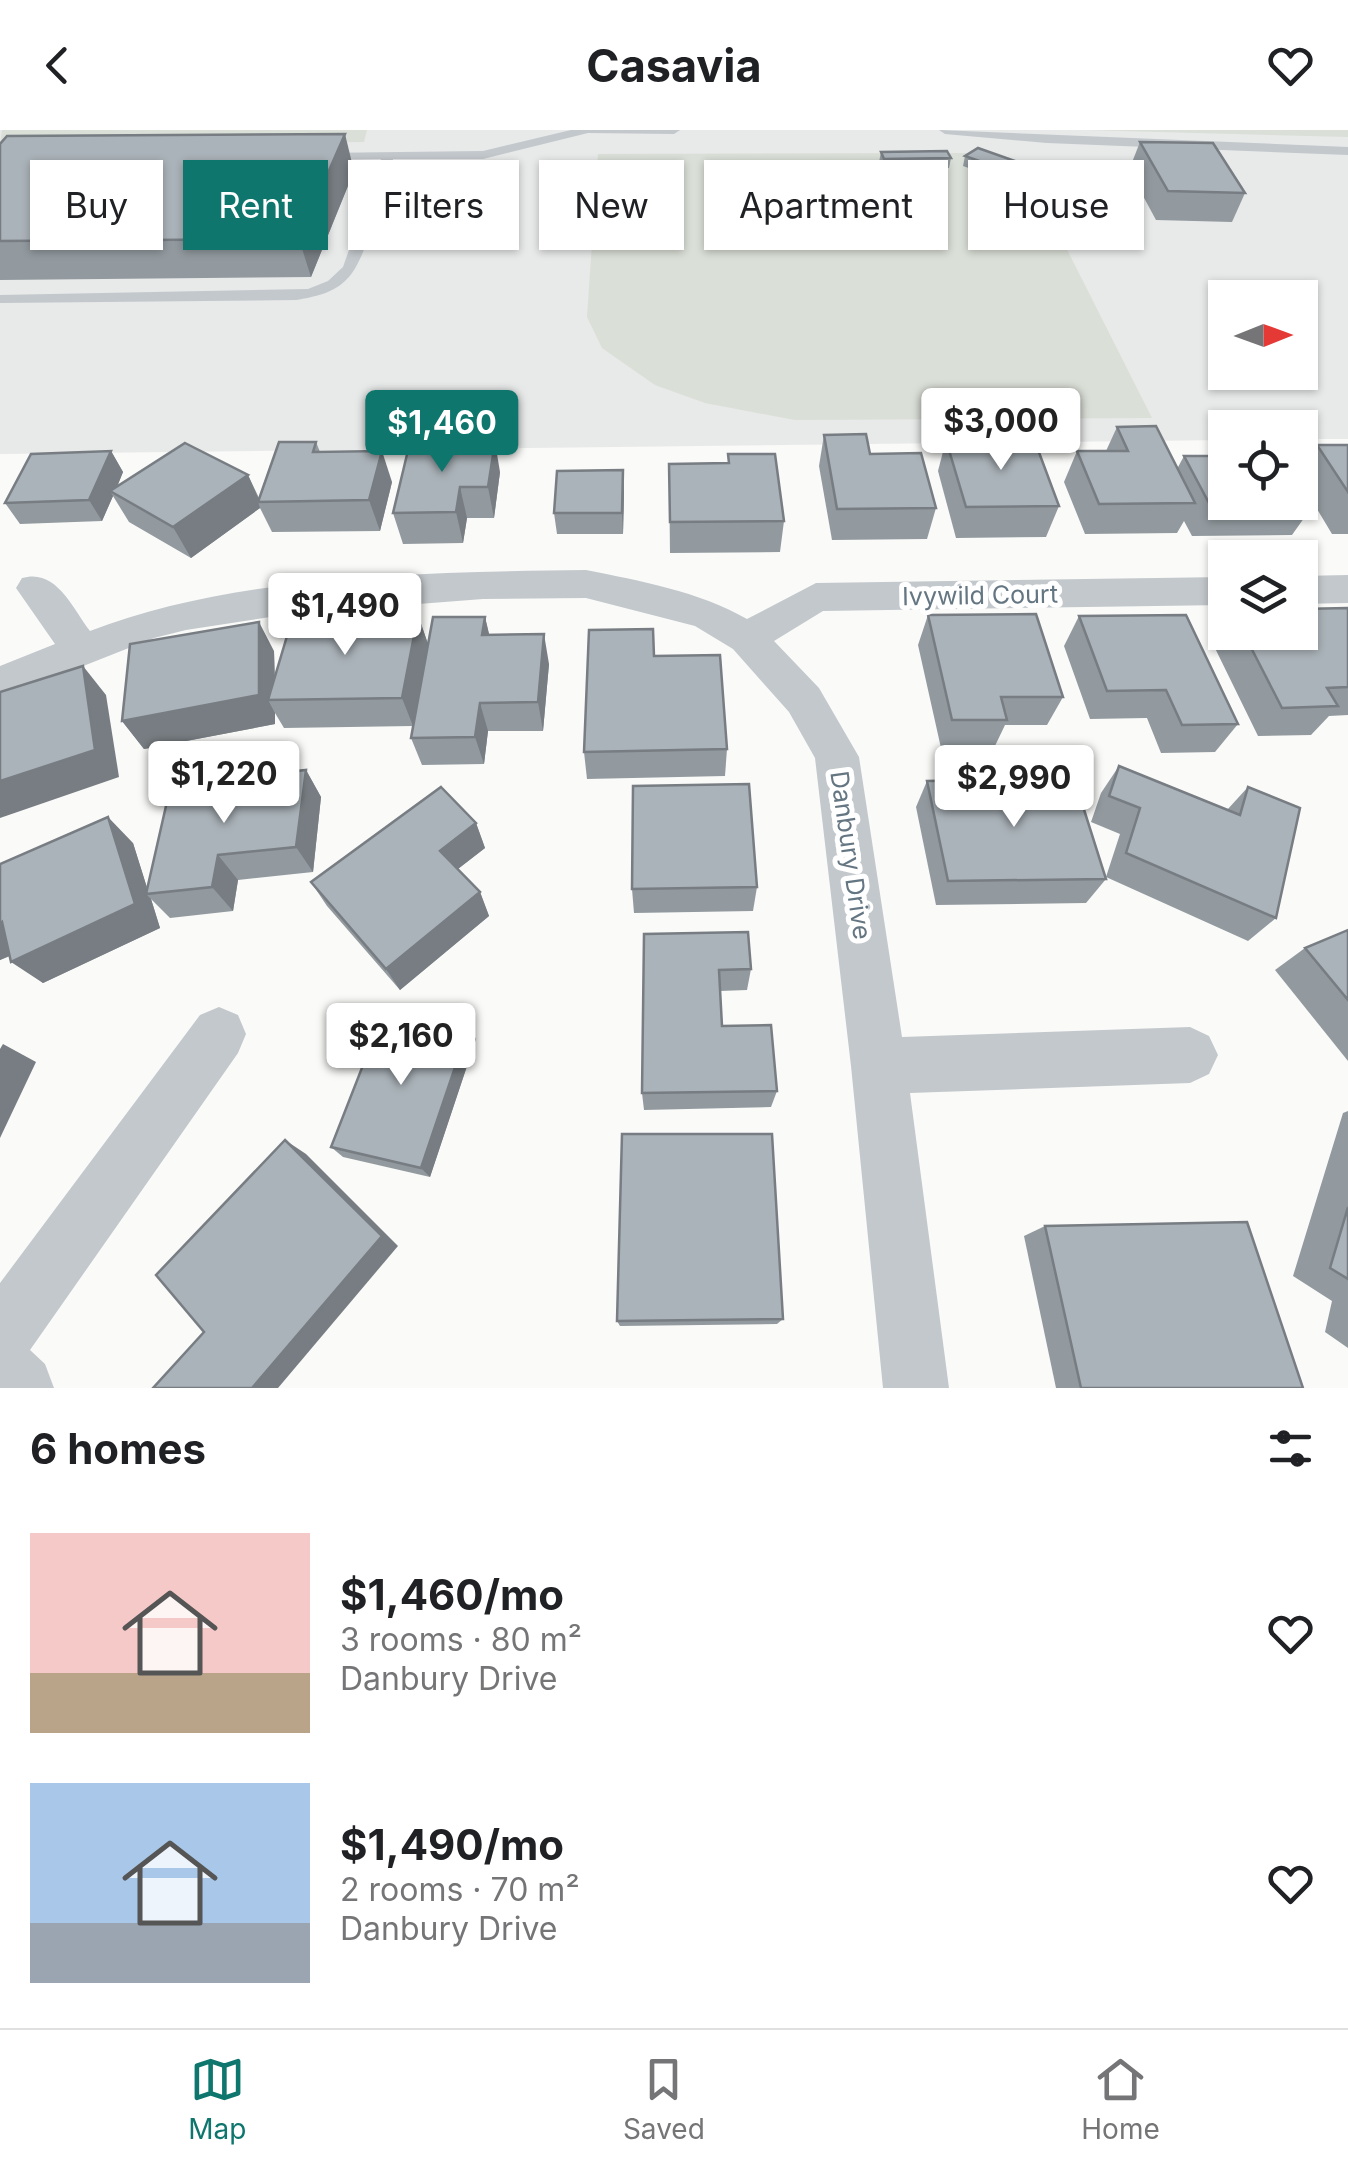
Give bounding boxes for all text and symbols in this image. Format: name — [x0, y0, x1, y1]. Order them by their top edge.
icon: back — [30, 38, 85, 93]
text: Casavia — [586, 38, 762, 93]
icon: heart — [1263, 38, 1318, 93]
chip: Buy — [30, 160, 163, 250]
chip: Rent — [183, 160, 328, 250]
chip: Filters — [348, 160, 519, 250]
chip: New — [539, 160, 684, 250]
chip: Apartment — [704, 160, 948, 250]
chip: House — [968, 160, 1144, 250]
north arrow — [1208, 280, 1318, 390]
map controls — [1208, 280, 1318, 650]
pin: $3,000 — [920, 388, 1082, 473]
pin: $1,460 — [361, 390, 523, 475]
text: $3,000 — [943, 401, 1059, 440]
text: $1,460 — [387, 403, 497, 442]
button: locate — [1208, 410, 1318, 520]
button: layers — [1208, 540, 1318, 650]
pin: $1,490 — [264, 573, 426, 658]
street label: Ivywild Court — [902, 579, 1058, 611]
text: $1,490 — [290, 586, 400, 625]
pin: $1,220 — [143, 741, 305, 826]
pin: $2,990 — [933, 745, 1095, 830]
text: $1,220 — [170, 754, 278, 793]
text: $2,990 — [957, 758, 1071, 797]
street label: Danbury Drive — [824, 769, 878, 941]
pin: $2,160 — [320, 1003, 482, 1088]
text: $2,160 — [348, 1016, 454, 1055]
icon: filters — [1263, 1421, 1318, 1476]
text: 6 homes — [30, 1423, 206, 1474]
text: $1,460/mo — [340, 1569, 564, 1620]
icon: home — [110, 1573, 230, 1693]
icon: heart — [1263, 1606, 1318, 1661]
text: 3 rooms · 80 m² — [340, 1620, 582, 1659]
text: Danbury Drive — [340, 1659, 557, 1698]
text: $1,490/mo — [340, 1819, 564, 1870]
icon: home — [110, 1823, 230, 1943]
icon: heart — [1263, 1856, 1318, 1911]
text: 2 rooms · 70 m² — [340, 1870, 580, 1909]
text: Danbury Drive — [340, 1909, 557, 1948]
tab: Map — [188, 2052, 246, 2146]
tab: Saved — [623, 2052, 705, 2146]
tab: Home — [1081, 2052, 1160, 2146]

